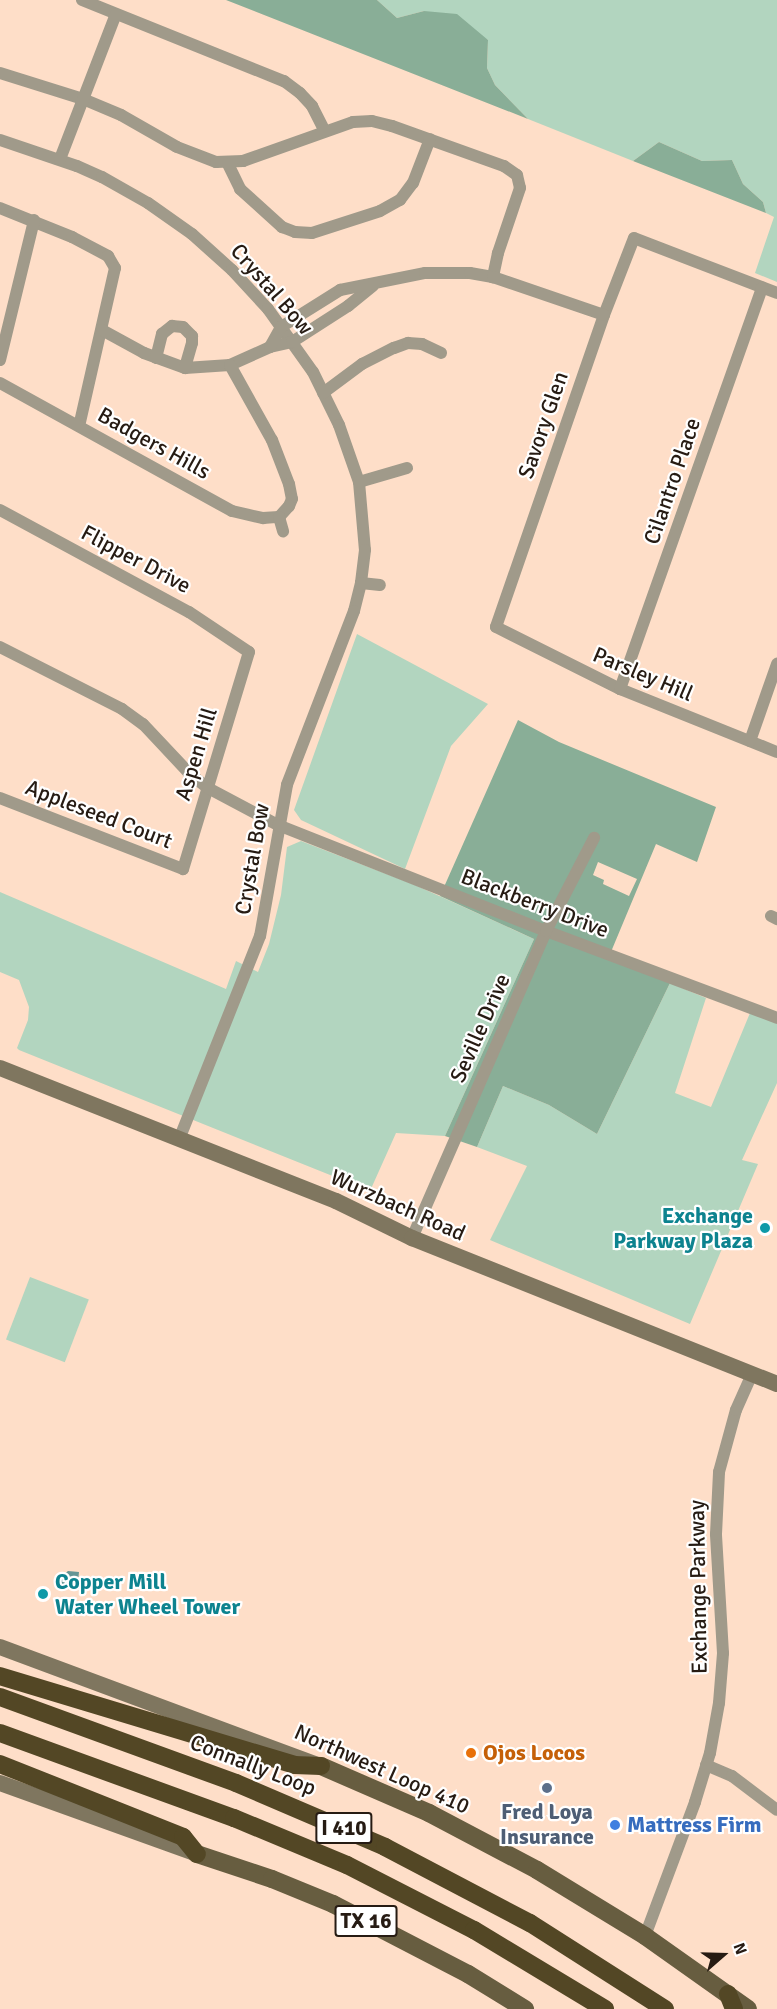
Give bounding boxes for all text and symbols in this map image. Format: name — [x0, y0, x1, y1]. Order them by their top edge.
street label: Crystal Bow — [225, 238, 319, 340]
street label: Savory Glen — [512, 368, 574, 482]
street label: Badgers Hills — [93, 401, 215, 485]
street label: Cilantro Place — [638, 414, 706, 548]
street label: Flipper Drive — [77, 519, 195, 599]
street label: Parsley Hill — [589, 641, 697, 707]
street label: Aspen Hill — [169, 704, 223, 804]
street label: Appleseed Court — [22, 774, 176, 854]
street label: Crystal Bow — [229, 801, 275, 917]
street label: Blackberry Drive — [457, 863, 613, 943]
street label: Seville Drive — [444, 970, 516, 1086]
street label: Wurzbach Road — [326, 1163, 470, 1247]
place label: Exchange Parkway Plaza — [613, 1202, 753, 1254]
marker: Exchange Parkway Plaza — [758, 1221, 772, 1235]
street label: Exchange Parkway — [683, 1500, 713, 1674]
place label: Copper Mill Water Wheel Tower — [55, 1568, 240, 1620]
marker: Copper Mill Water Wheel Tower — [36, 1587, 50, 1601]
street label: Northwest Loop 410 — [290, 1719, 474, 1819]
street label: Connally Loop — [186, 1729, 320, 1801]
place label: Ojos Locos — [483, 1740, 585, 1766]
marker: Ojos Locos — [464, 1746, 478, 1760]
marker: Fred Loya Insurance — [540, 1781, 554, 1795]
place label: Fred Loya Insurance — [500, 1798, 594, 1850]
road number: I 410 — [314, 1810, 374, 1846]
place label: Mattress Firm — [627, 1812, 761, 1838]
marker: Mattress Firm — [608, 1818, 622, 1832]
road number: TX 16 — [334, 1903, 398, 1939]
north arrow — [693, 1925, 753, 1985]
text: N — [729, 1940, 751, 1957]

